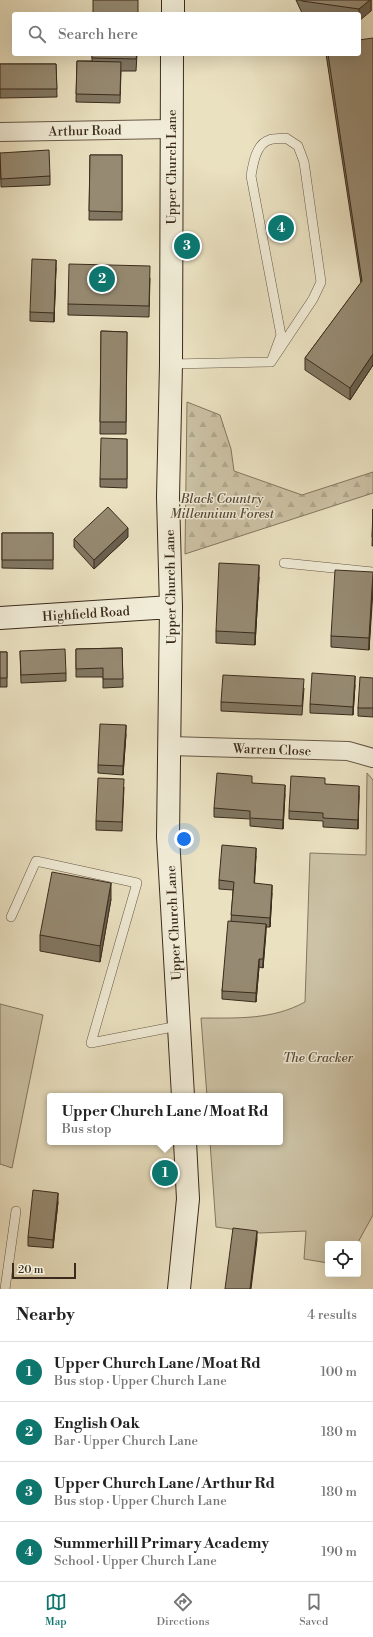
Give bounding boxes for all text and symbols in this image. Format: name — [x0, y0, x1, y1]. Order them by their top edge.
search box — [12, 12, 361, 56]
icon: search — [26, 23, 48, 45]
text: Search here — [58, 25, 138, 44]
street label: Upper Church Lane — [164, 109, 180, 225]
street label: Arthur Road — [47, 122, 122, 140]
pin: 4 — [268, 213, 294, 243]
pin: 3 — [174, 231, 200, 261]
pin: 2 — [89, 264, 115, 294]
park label: Black Country Millennium Forest — [170, 491, 275, 522]
street label: Upper Church Lane — [162, 529, 180, 645]
street label: Highfield Road — [42, 603, 131, 625]
street label: Warren Close — [232, 741, 312, 759]
your location — [174, 829, 194, 849]
street label: Upper Church Lane — [163, 865, 185, 981]
park label: The Cracker — [283, 1050, 354, 1066]
popup — [47, 1093, 283, 1145]
text: Upper Church Lane / Moat Rd — [62, 1102, 268, 1121]
text: Bus stop — [62, 1121, 112, 1137]
pin: 1 — [152, 1158, 178, 1188]
map controls — [325, 1241, 361, 1277]
button: locate — [325, 1241, 361, 1277]
scale bar — [12, 1261, 76, 1280]
text: 20 m — [18, 1263, 43, 1277]
text: Nearby — [16, 1304, 75, 1326]
text: 4 results — [307, 1307, 357, 1323]
text: Upper Church Lane / Moat Rd — [54, 1354, 261, 1373]
text: 1 — [26, 1364, 32, 1380]
text: 100 m — [321, 1364, 357, 1380]
text: Bus stop · Upper Church Lane — [54, 1373, 227, 1389]
text: English Oak — [54, 1414, 140, 1433]
text: 2 — [25, 1424, 33, 1440]
text: 180 m — [321, 1424, 357, 1440]
text: Bar · Upper Church Lane — [54, 1433, 198, 1449]
text: Upper Church Lane / Arthur Rd — [54, 1474, 275, 1493]
text: 3 — [25, 1484, 33, 1500]
text: 180 m — [321, 1484, 357, 1500]
text: Bus stop · Upper Church Lane — [54, 1493, 227, 1509]
text: Summerhill Primary Academy — [54, 1534, 269, 1553]
text: 4 — [25, 1544, 33, 1560]
text: 190 m — [321, 1544, 357, 1560]
text: School · Upper Church Lane — [54, 1553, 217, 1569]
tab: Map — [45, 1591, 67, 1629]
tab: Directions — [157, 1591, 210, 1629]
tab: Saved — [299, 1591, 328, 1629]

